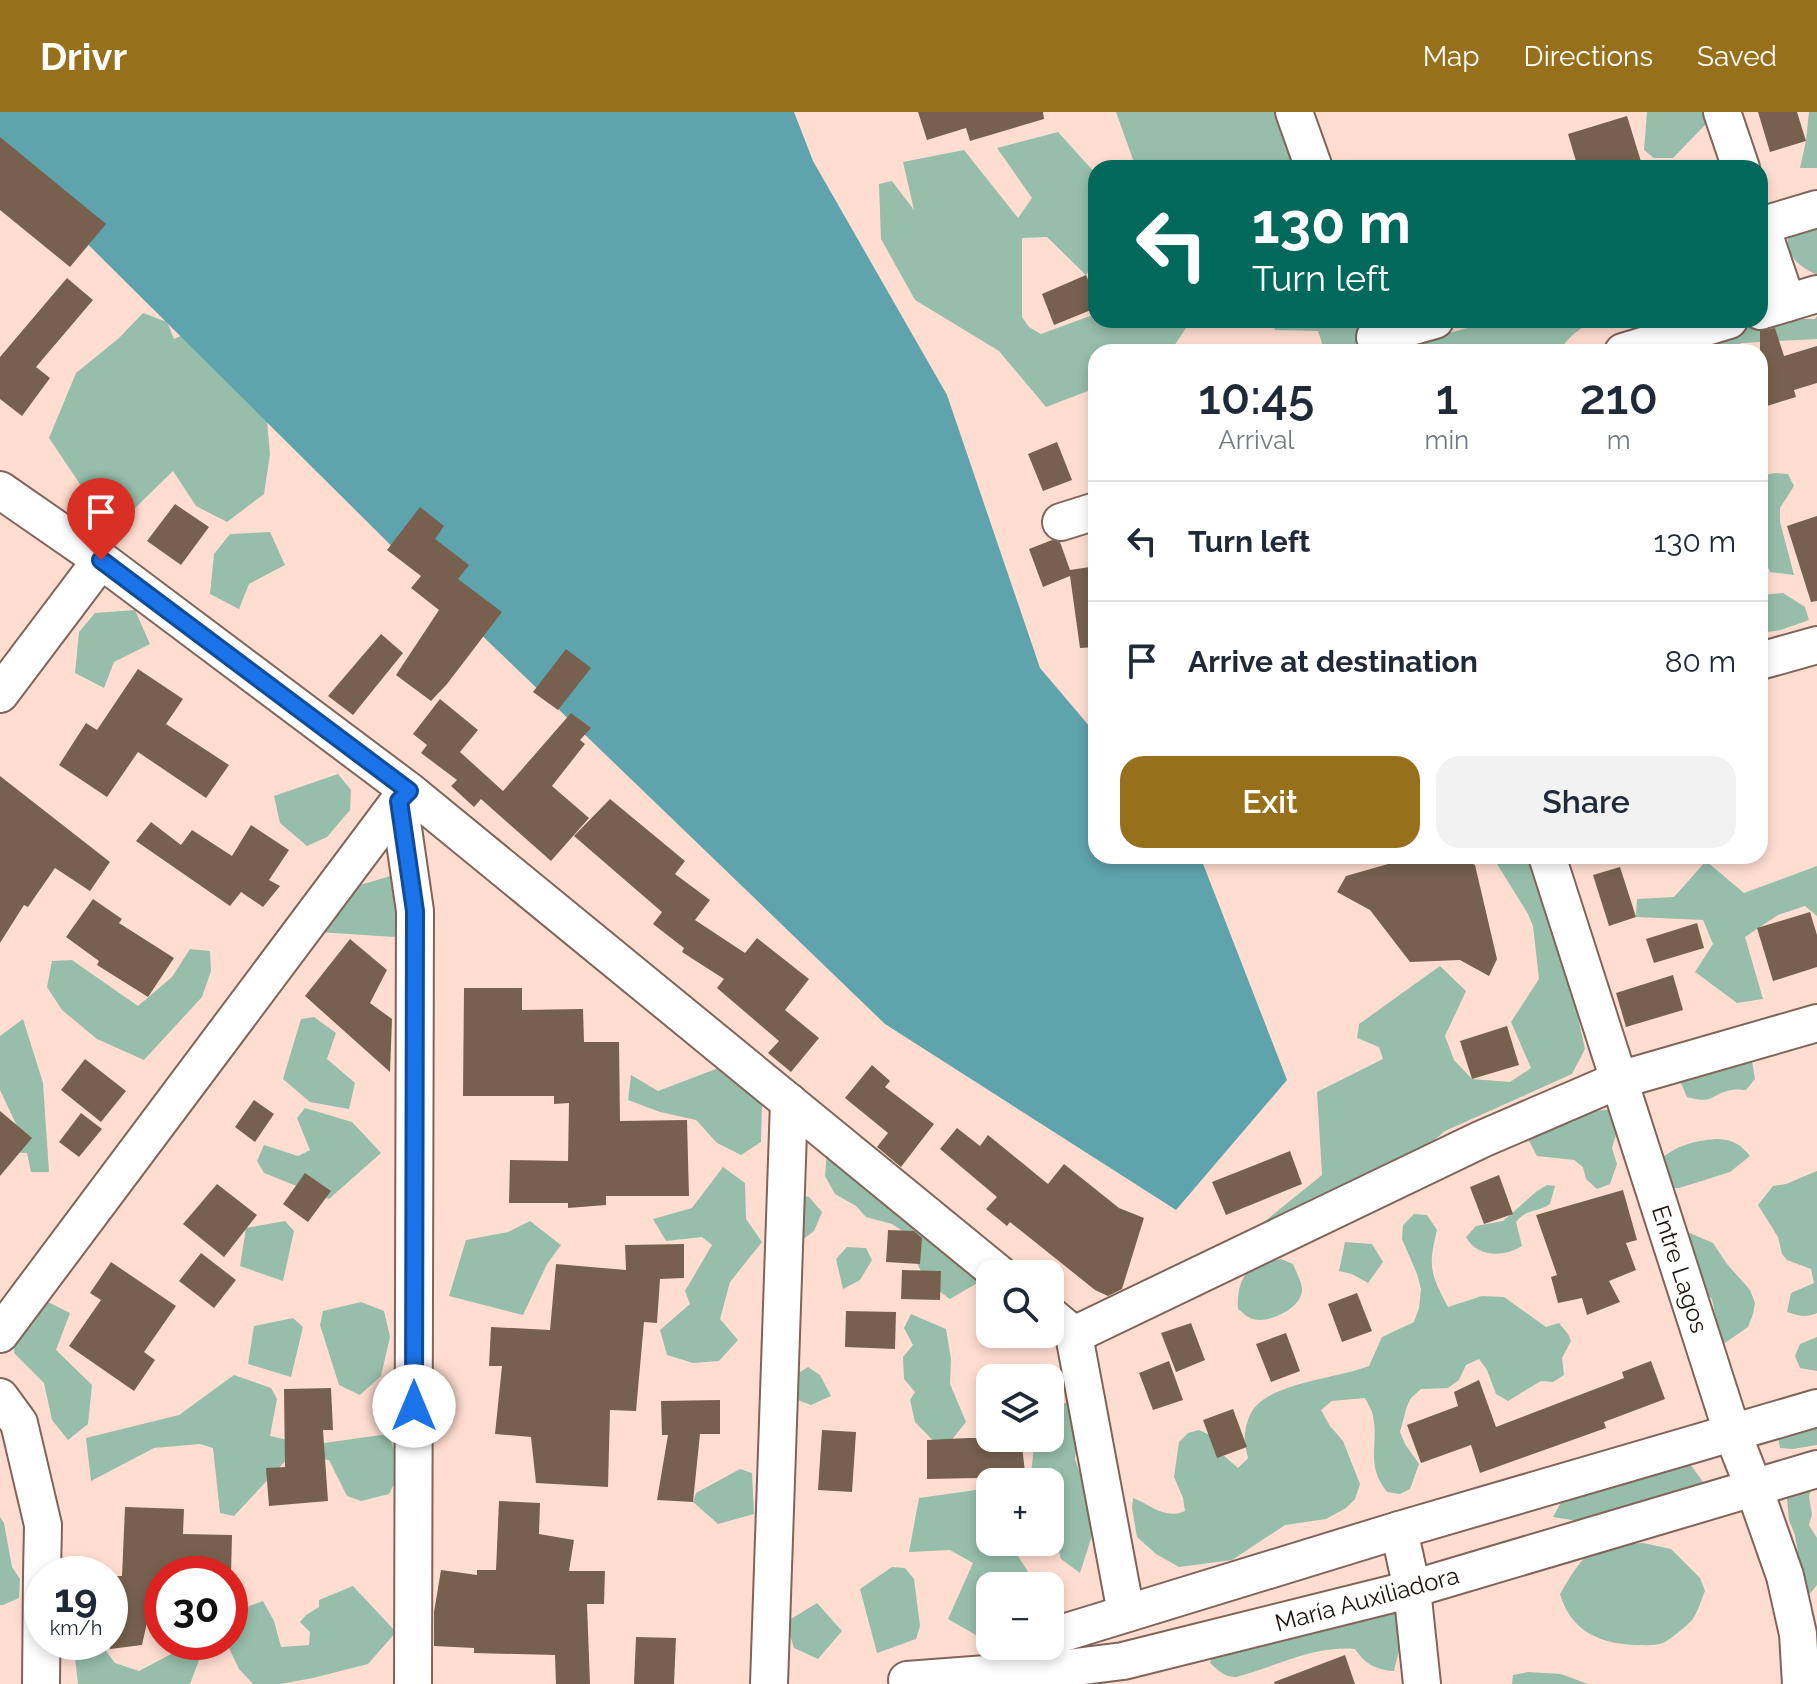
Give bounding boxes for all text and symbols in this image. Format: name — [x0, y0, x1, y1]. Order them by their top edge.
text: Drivr — [40, 34, 127, 79]
text: Map — [1423, 40, 1480, 73]
text: Directions — [1524, 40, 1653, 73]
text: Saved — [1697, 40, 1777, 73]
text: 130 m — [1252, 190, 1411, 256]
icon: left — [1120, 192, 1224, 296]
text: Turn left — [1252, 257, 1390, 299]
text: 10:45 — [1198, 369, 1314, 425]
text: 1 — [1436, 369, 1458, 425]
text: 210 — [1579, 369, 1658, 425]
text: Arrival — [1218, 425, 1294, 455]
text: min — [1425, 425, 1469, 455]
text: m — [1607, 425, 1631, 455]
pin — [67, 478, 135, 560]
icon: arrive — [79, 490, 123, 534]
icon: left — [1120, 519, 1164, 563]
text: Turn left — [1188, 524, 1310, 559]
text: 130 m — [1654, 524, 1736, 559]
icon: arrive — [1120, 639, 1164, 683]
text: Arrive at destination — [1188, 644, 1478, 679]
text: 80 m — [1665, 644, 1736, 679]
button: Exit — [1120, 756, 1420, 848]
button: Share — [1436, 756, 1736, 848]
street label: Entre Lagos — [1646, 1202, 1714, 1336]
map controls — [976, 1260, 1064, 1660]
button: search — [976, 1260, 1064, 1348]
position arrow — [372, 1364, 456, 1448]
button: layers — [976, 1364, 1064, 1452]
button: + — [976, 1468, 1064, 1556]
speed limit sign: 30 — [144, 1556, 248, 1660]
street label: María Auxiliadora — [1272, 1561, 1462, 1637]
button: − — [976, 1572, 1064, 1660]
text: 19 — [54, 1574, 98, 1621]
text: km/h — [50, 1616, 102, 1640]

